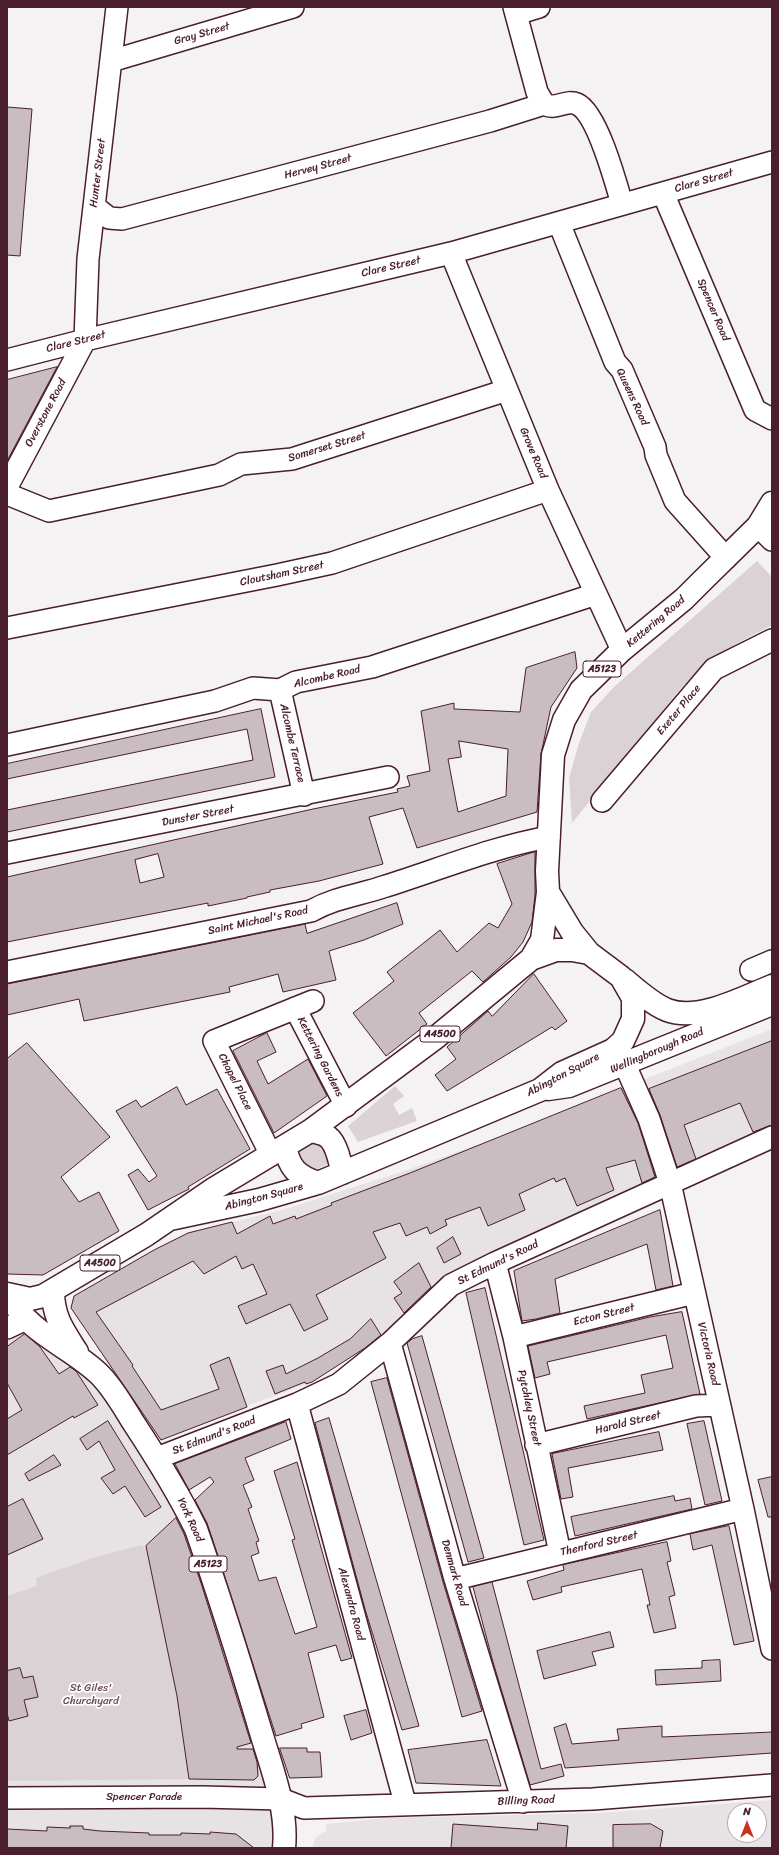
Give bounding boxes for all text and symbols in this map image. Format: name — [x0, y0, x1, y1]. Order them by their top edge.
street label: Gray Street — [173, 20, 231, 48]
street label: Hunter Street — [87, 138, 109, 208]
street label: Hervey Street — [283, 152, 353, 182]
street label: Clare Street — [673, 166, 735, 196]
street label: Clare Street — [360, 254, 422, 280]
street label: Spencer Road — [694, 277, 732, 343]
street label: Clare Street — [45, 328, 107, 356]
street label: Queens Road — [613, 366, 651, 428]
street label: Overstone Road — [23, 377, 69, 449]
street label: Grove Road — [516, 425, 550, 481]
street label: Somerset Street — [287, 429, 367, 465]
street label: Cloutsham Street — [239, 559, 325, 589]
street label: Kettering Road — [624, 594, 688, 650]
road number: A5123 — [583, 661, 621, 677]
street label: Alcombe Road — [292, 663, 362, 691]
street label: Exeter Place — [654, 682, 704, 738]
street label: Alcombe Terrace — [277, 702, 307, 784]
street label: Dunster Street — [161, 803, 235, 829]
street label: Saint Michael's Road — [207, 904, 309, 938]
street label: Kettering Gardens — [294, 1015, 346, 1099]
street label: Wellingborough Road — [608, 1025, 706, 1077]
road number: A4500 — [420, 1026, 460, 1042]
street label: Abington Square — [524, 1050, 602, 1100]
street label: Chapel Place — [215, 1051, 255, 1113]
street label: Abington Square — [223, 1180, 305, 1214]
street label: St Edmund's Road — [455, 1238, 541, 1288]
road number: A4500 — [80, 1255, 120, 1271]
street label: Ecton Street — [572, 1301, 636, 1329]
street label: Victoria Road — [694, 1321, 722, 1387]
street label: Pytchley Street — [514, 1369, 544, 1447]
street label: Harold Street — [594, 1408, 662, 1438]
street label: St Edmund's Road — [170, 1414, 258, 1458]
street label: York Road — [174, 1496, 206, 1544]
street label: Thenford Street — [559, 1529, 639, 1559]
street label: Denmark Road — [438, 1538, 470, 1608]
road number: A5123 — [189, 1556, 227, 1572]
street label: Alexandra Road — [335, 1566, 367, 1642]
park label: St Giles' Churchyard — [63, 1681, 119, 1707]
street label: Spencer Parade — [106, 1790, 182, 1804]
street label: Billing Road — [497, 1793, 555, 1809]
text: N — [743, 1802, 751, 1821]
north arrow — [727, 1803, 767, 1843]

